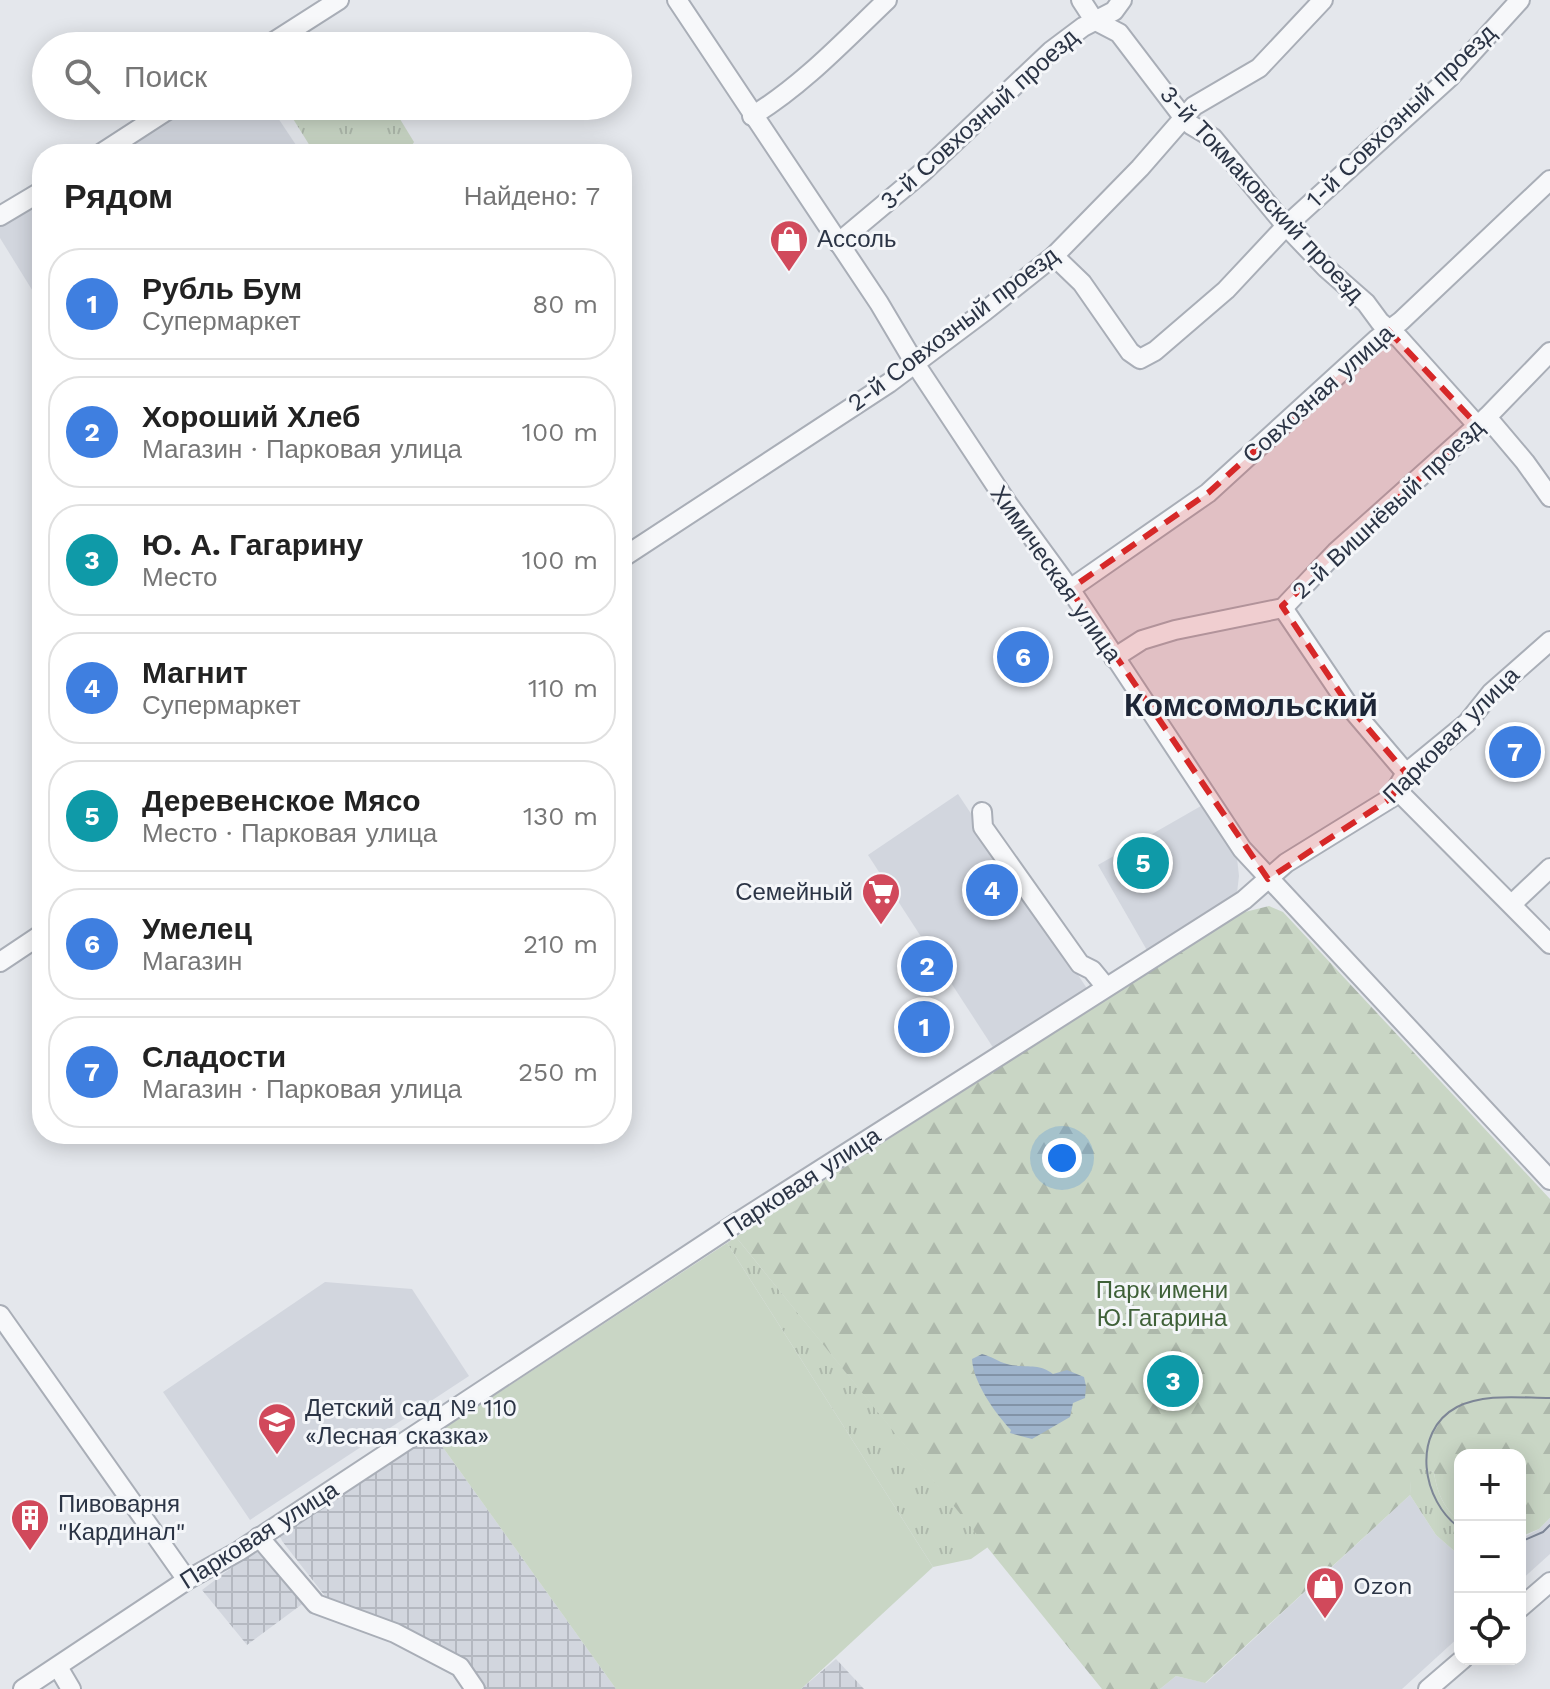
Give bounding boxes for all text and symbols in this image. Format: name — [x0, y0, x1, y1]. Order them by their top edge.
street label: 1-й Совхозный проезд — [1301, 19, 1501, 213]
street label: 3-й Совхозный проезд — [874, 23, 1084, 215]
search box — [32, 32, 632, 120]
icon: search — [60, 54, 104, 98]
text: Поиск — [124, 59, 207, 94]
street label: 3-й Токмаковский проезд — [1154, 80, 1370, 308]
text: Рядом — [64, 176, 173, 216]
text: Найдено: 7 — [464, 181, 600, 211]
shop icon: Ассоль — [768, 218, 810, 273]
place label: Ассоль — [817, 225, 897, 253]
street label: 2-й Совхозный проезд — [842, 241, 1064, 417]
text: Рубль Бум — [142, 271, 302, 306]
text: 1 — [86, 289, 98, 319]
text: 80 m — [532, 289, 598, 319]
text: Супермаркет — [142, 306, 301, 336]
street label: Совхозная улица — [1237, 319, 1400, 469]
text: Хороший Хлеб — [142, 399, 361, 434]
street label: 2-й Вишнёвый проезд — [1287, 413, 1489, 605]
text: 2 — [84, 417, 100, 447]
text: 100 m — [522, 417, 598, 447]
text: Магазин · Парковая улица — [142, 434, 462, 464]
street label: Химическая улица — [985, 480, 1128, 668]
text: Ю. А. Гагарину — [142, 527, 363, 562]
text: 3 — [84, 545, 100, 575]
text: 100 m — [522, 545, 598, 575]
text: Место — [142, 562, 218, 592]
pin: 6 — [997, 627, 1049, 687]
text: Магнит — [142, 655, 248, 690]
street label: Парковая улица — [1377, 661, 1525, 809]
text: 4 — [84, 673, 100, 703]
text: 110 m — [528, 673, 598, 703]
district label: Комсомольский — [1124, 686, 1378, 724]
text: Супермаркет — [142, 690, 301, 720]
pin: 7 — [1489, 722, 1541, 782]
text: Деревенское Мясо — [142, 783, 421, 818]
text: 5 — [84, 801, 100, 831]
text: 130 m — [523, 801, 598, 831]
text: Место · Парковая улица — [142, 818, 437, 848]
pin: 5 — [1117, 833, 1169, 893]
pin: 4 — [966, 860, 1018, 920]
supermarket icon: Семейный — [860, 871, 902, 926]
place label: Семейный — [735, 878, 853, 906]
text: Умелец — [142, 911, 252, 946]
text: 6 — [84, 929, 100, 959]
text: 210 m — [523, 929, 598, 959]
pin: 2 — [901, 936, 953, 996]
text: Магазин — [142, 946, 242, 976]
pin: 1 — [898, 997, 950, 1057]
text: Сладости — [142, 1039, 286, 1074]
text: 7 — [84, 1057, 100, 1087]
text: 250 m — [518, 1057, 598, 1087]
text: Магазин · Парковая улица — [142, 1074, 462, 1104]
street label: Парковая улица — [718, 1121, 886, 1243]
your location — [1042, 1138, 1082, 1178]
park label: Парк имени Ю.Гагарина — [1096, 1276, 1228, 1332]
pin: 3 — [1147, 1351, 1199, 1411]
place label: Детский сад № 110 «Лесная сказка» — [305, 1394, 517, 1450]
school or university icon: Детский сад № 110 «Лесная сказка» — [256, 1401, 298, 1456]
map controls — [1454, 1449, 1526, 1665]
button: + — [1454, 1449, 1526, 1521]
street label: Парковая улица — [175, 1475, 344, 1595]
place label: Пивоварня "Кардинал" — [58, 1490, 186, 1546]
building icon: Пивоварня "Кардинал" — [9, 1497, 51, 1552]
button: − — [1454, 1521, 1526, 1593]
shop icon: Ozon — [1304, 1565, 1346, 1620]
place label: Ozon — [1353, 1572, 1413, 1600]
button: locate — [1454, 1593, 1526, 1665]

